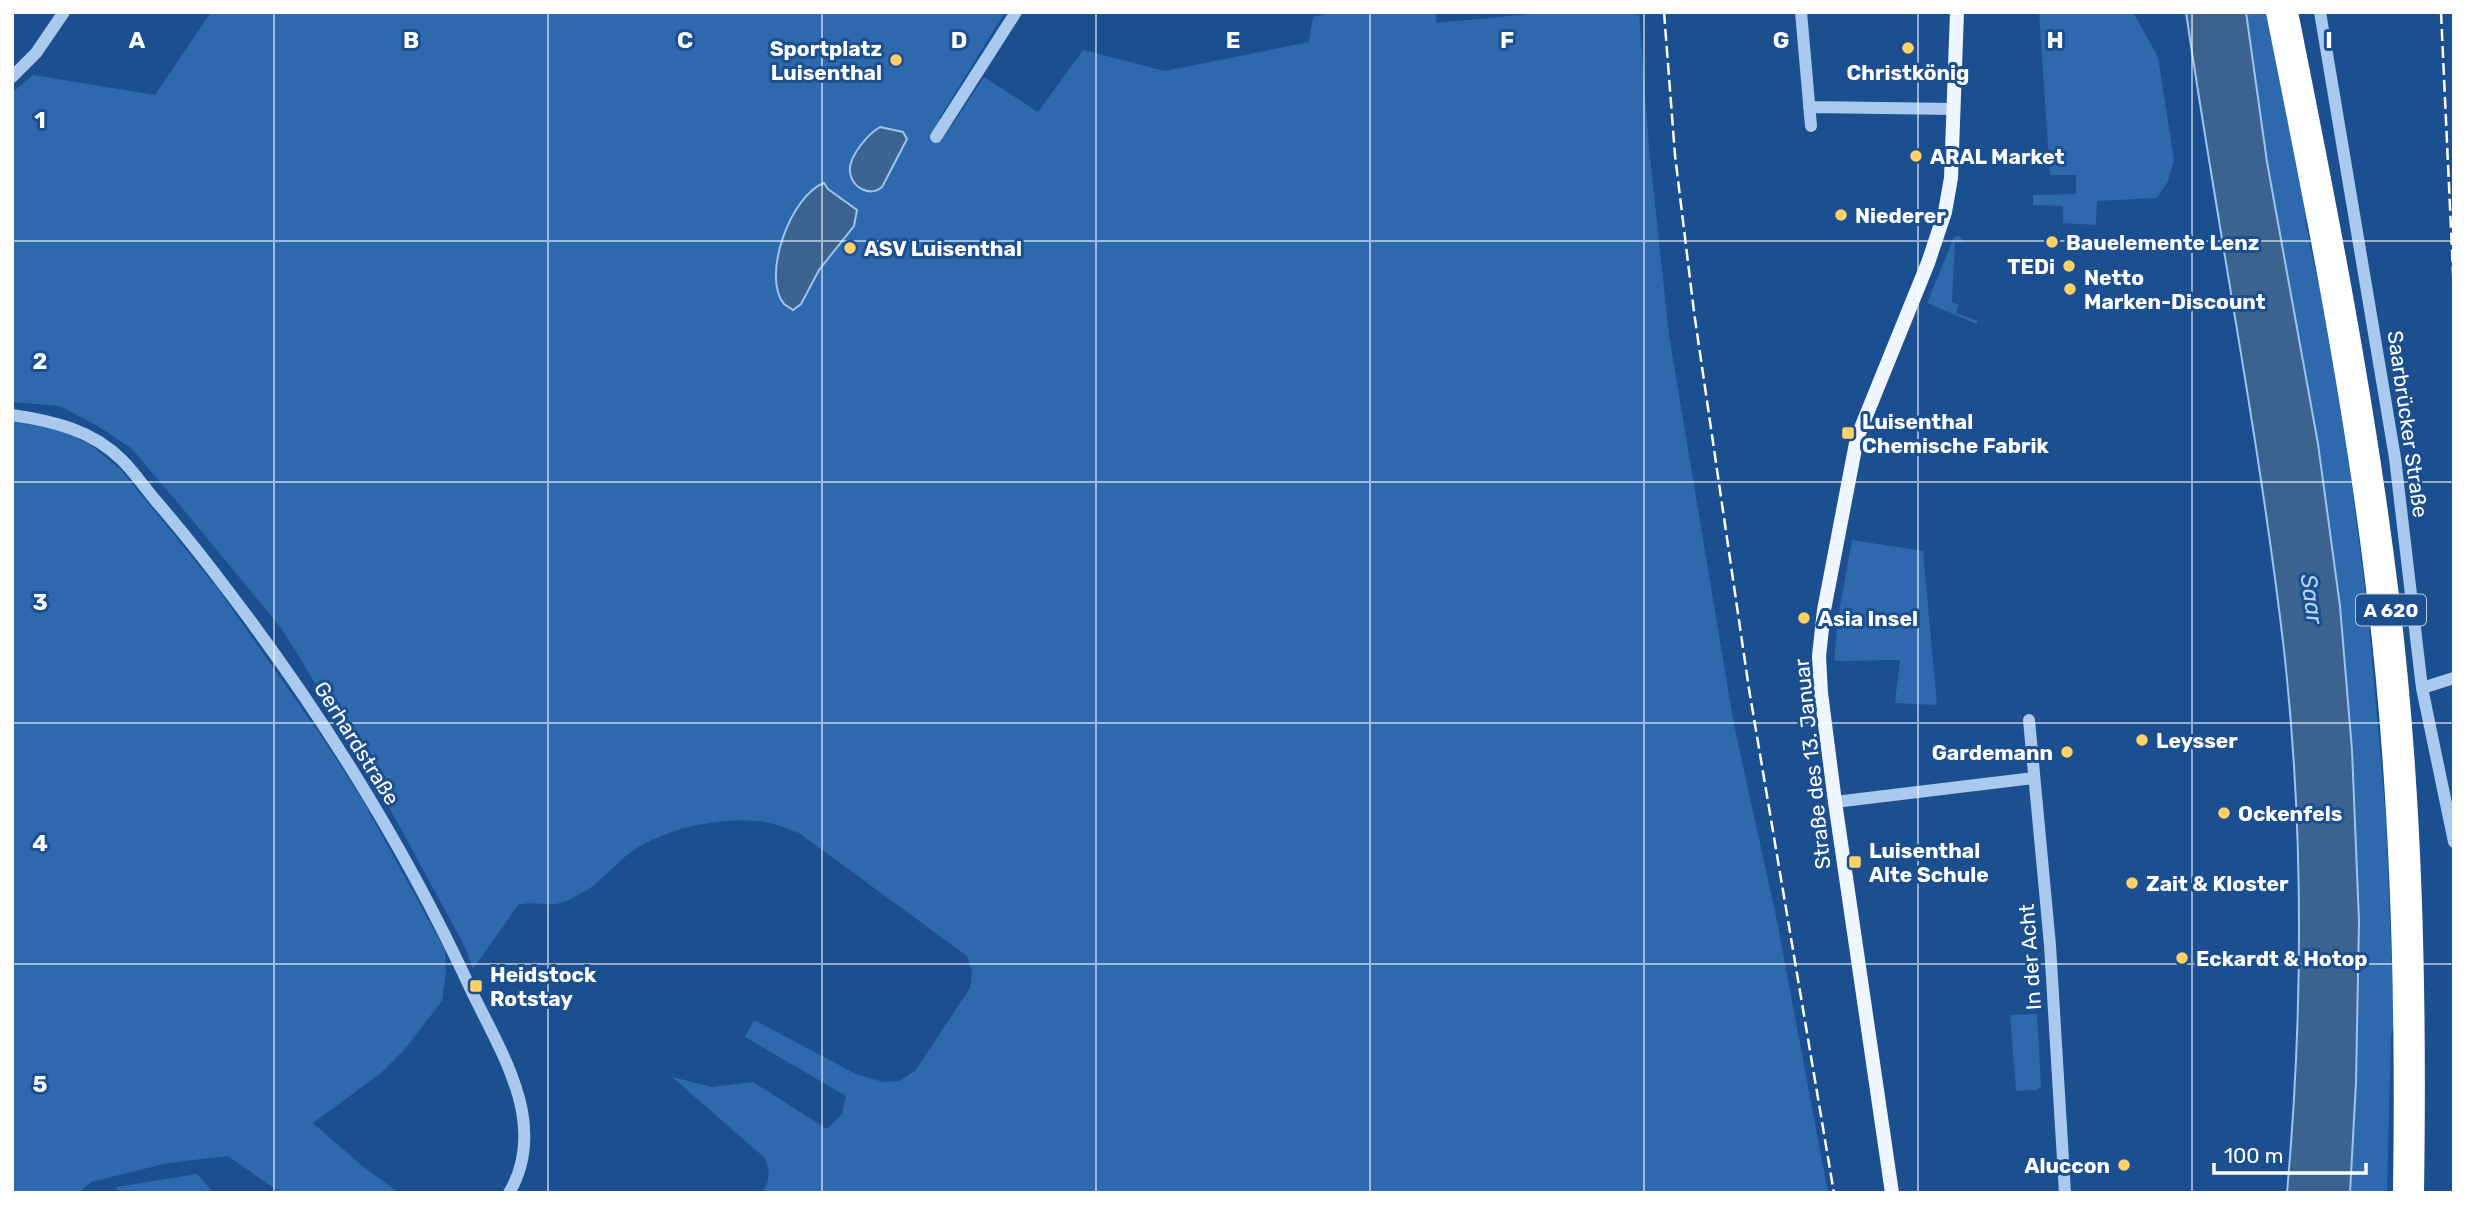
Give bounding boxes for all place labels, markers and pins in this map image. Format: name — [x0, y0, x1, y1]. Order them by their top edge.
place label: Sportplatz Luisenthal — [770, 36, 882, 85]
marker: Christkönig — [1900, 40, 1916, 56]
marker: Sportplatz Luisenthal — [888, 52, 904, 68]
place label: Christkönig — [1847, 60, 1969, 85]
place label: ARAL Market — [1930, 144, 2065, 169]
marker: ARAL Market — [1908, 148, 1924, 164]
place label: Niederer — [1855, 203, 1946, 228]
marker: Niederer — [1833, 207, 1849, 223]
place label: Bauelemente Lenz — [2066, 230, 2259, 255]
marker: Bauelemente Lenz — [2044, 234, 2060, 250]
place label: ASV Luisenthal — [864, 236, 1022, 261]
marker: ASV Luisenthal — [842, 240, 858, 256]
place label: TEDi — [2007, 254, 2055, 279]
marker: TEDi — [2061, 258, 2077, 274]
place label: Netto Marken-Discount — [2084, 265, 2266, 314]
marker: Netto Marken-Discount — [2062, 281, 2078, 297]
place label: Luisenthal Chemische Fabrik — [1862, 409, 2049, 458]
marker: Luisenthal Chemische Fabrik — [1840, 425, 1856, 441]
place label: Asia Insel — [1818, 606, 1918, 631]
marker: Asia Insel — [1796, 610, 1812, 626]
place label: Leysser — [2156, 728, 2238, 753]
marker: Leysser — [2134, 732, 2150, 748]
place label: Gardemann — [1932, 740, 2053, 765]
marker: Gardemann — [2059, 744, 2075, 760]
place label: Ockenfels — [2238, 801, 2342, 826]
marker: Ockenfels — [2216, 805, 2232, 821]
place label: Luisenthal Alte Schule — [1869, 838, 1989, 887]
marker: Luisenthal Alte Schule — [1847, 854, 1863, 870]
place label: Zait & Kloster — [2146, 871, 2289, 896]
marker: Zait & Kloster — [2124, 875, 2140, 891]
place label: Eckardt & Hotop — [2196, 946, 2368, 971]
marker: Eckardt & Hotop — [2174, 950, 2190, 966]
place label: Heidstock Rotstay — [490, 962, 597, 1011]
marker: Heidstock Rotstay — [468, 978, 484, 994]
place label: Aluccon — [2024, 1153, 2110, 1178]
marker: Aluccon — [2116, 1157, 2132, 1173]

